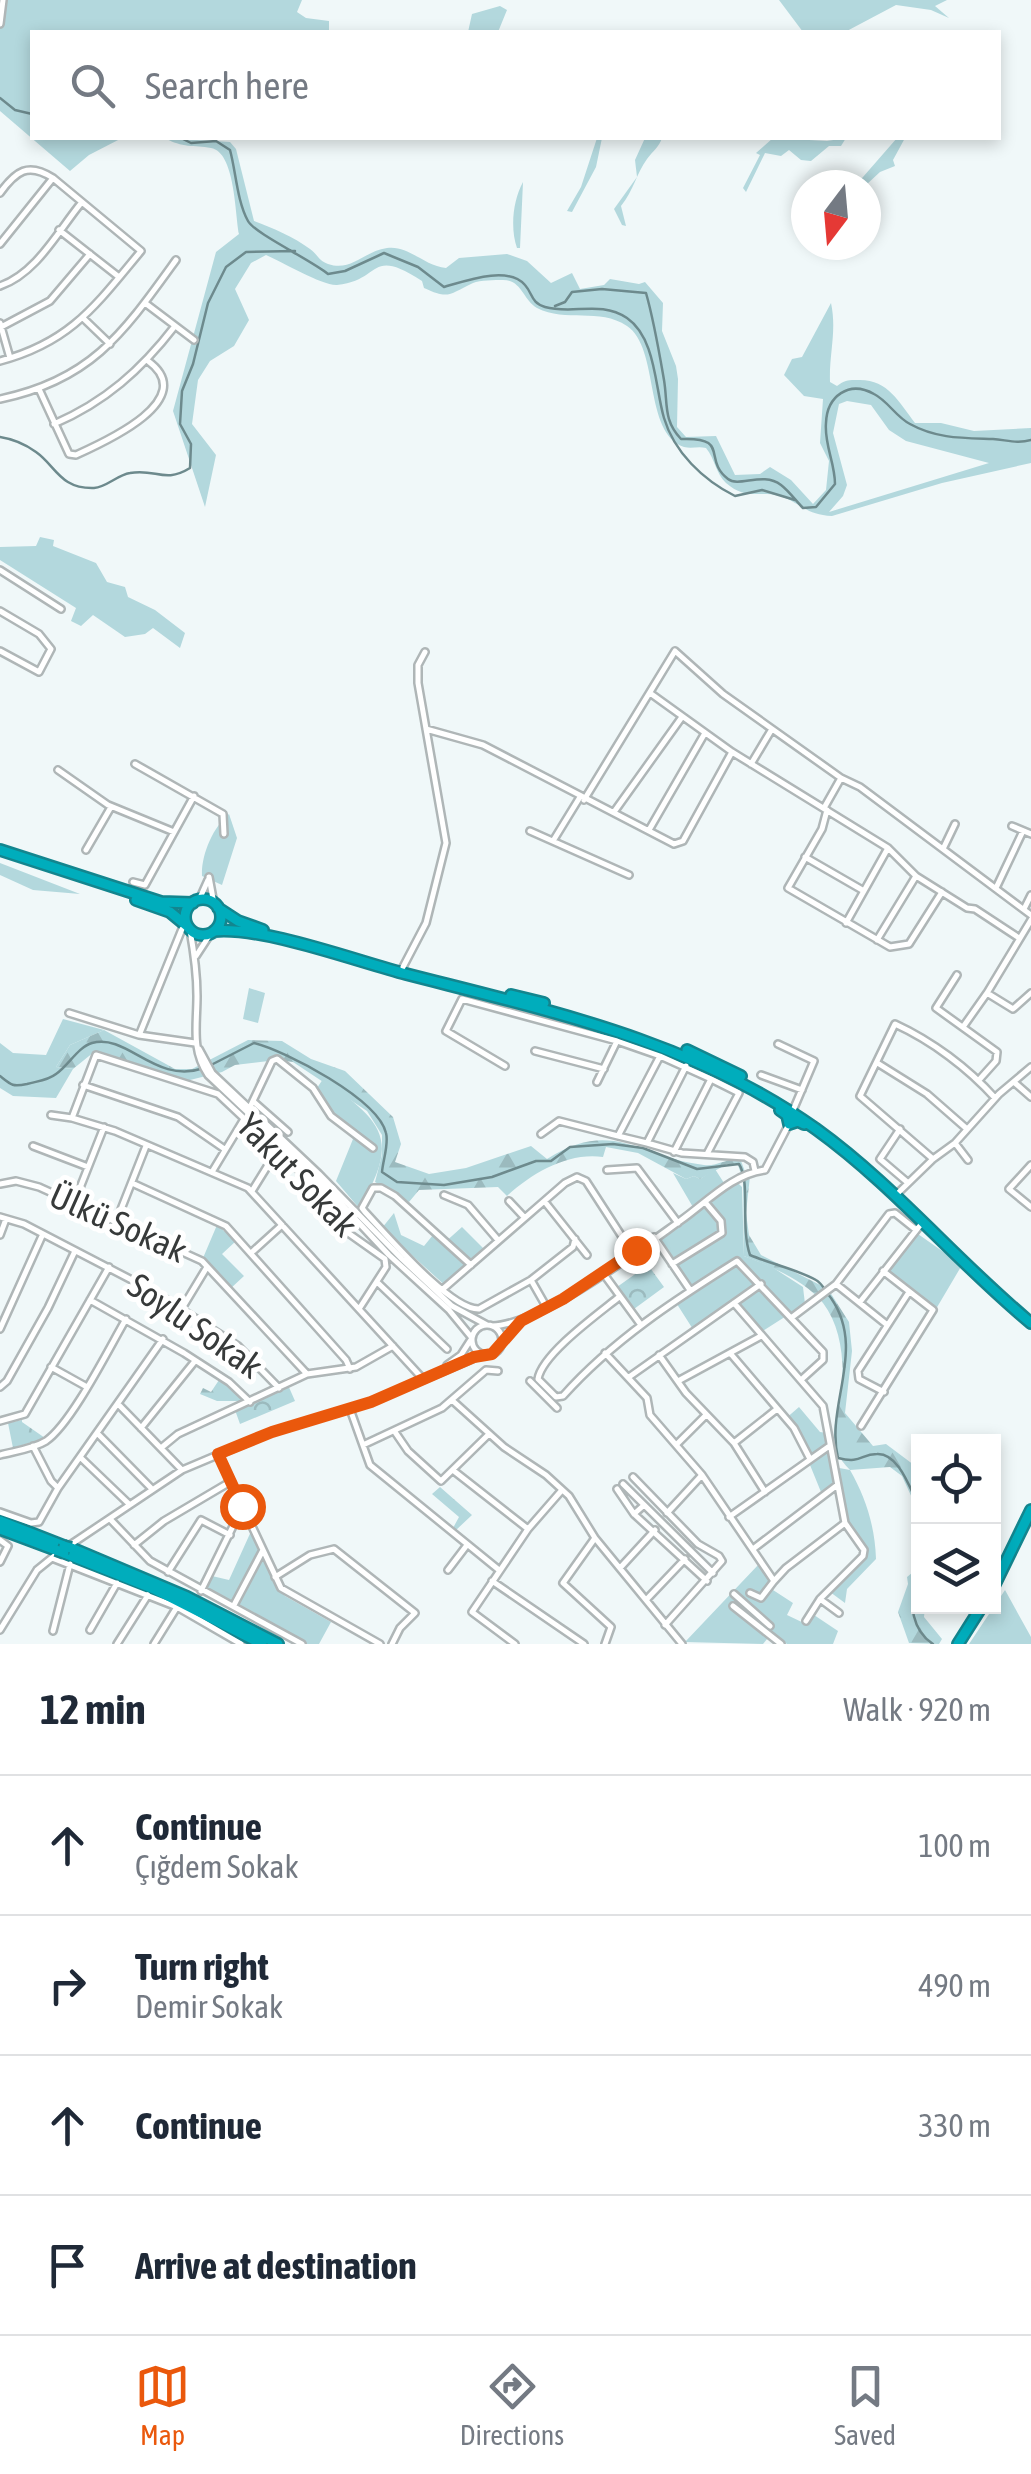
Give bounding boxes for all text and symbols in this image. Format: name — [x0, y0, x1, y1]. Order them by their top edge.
search box — [30, 30, 1001, 140]
icon: search — [65, 58, 120, 113]
text: Search here — [145, 64, 309, 107]
north arrow — [791, 170, 881, 260]
street label: Yakut Sokak — [229, 1105, 366, 1244]
street label: Ülkü Sokak — [44, 1174, 193, 1270]
route end — [614, 1228, 660, 1274]
street label: Soylu Sokak — [121, 1265, 270, 1386]
map controls — [911, 1434, 1001, 1614]
button: locate — [911, 1434, 1001, 1524]
route start — [220, 1484, 266, 1530]
button: layers — [911, 1524, 1001, 1614]
text: 12 min — [40, 1685, 146, 1733]
text: Walk · 920 m — [843, 1691, 991, 1728]
text: Continue — [135, 1805, 262, 1848]
icon: ahead — [40, 1818, 95, 1873]
text: 100 m — [918, 1827, 991, 1864]
text: Çığdem Sokak — [135, 1848, 299, 1885]
text: Turn right — [135, 1945, 269, 1988]
icon: right — [40, 1958, 95, 2013]
text: 490 m — [918, 1967, 991, 2004]
text: Demir Sokak — [135, 1988, 283, 2025]
icon: ahead — [40, 2098, 95, 2153]
text: Continue — [135, 2104, 262, 2147]
text: 330 m — [918, 2107, 991, 2144]
icon: arrive — [40, 2238, 95, 2293]
text: Arrive at destination — [135, 2244, 417, 2287]
tab: Map — [135, 2359, 190, 2451]
tab: Directions — [460, 2359, 564, 2451]
tab: Saved — [834, 2359, 896, 2451]

